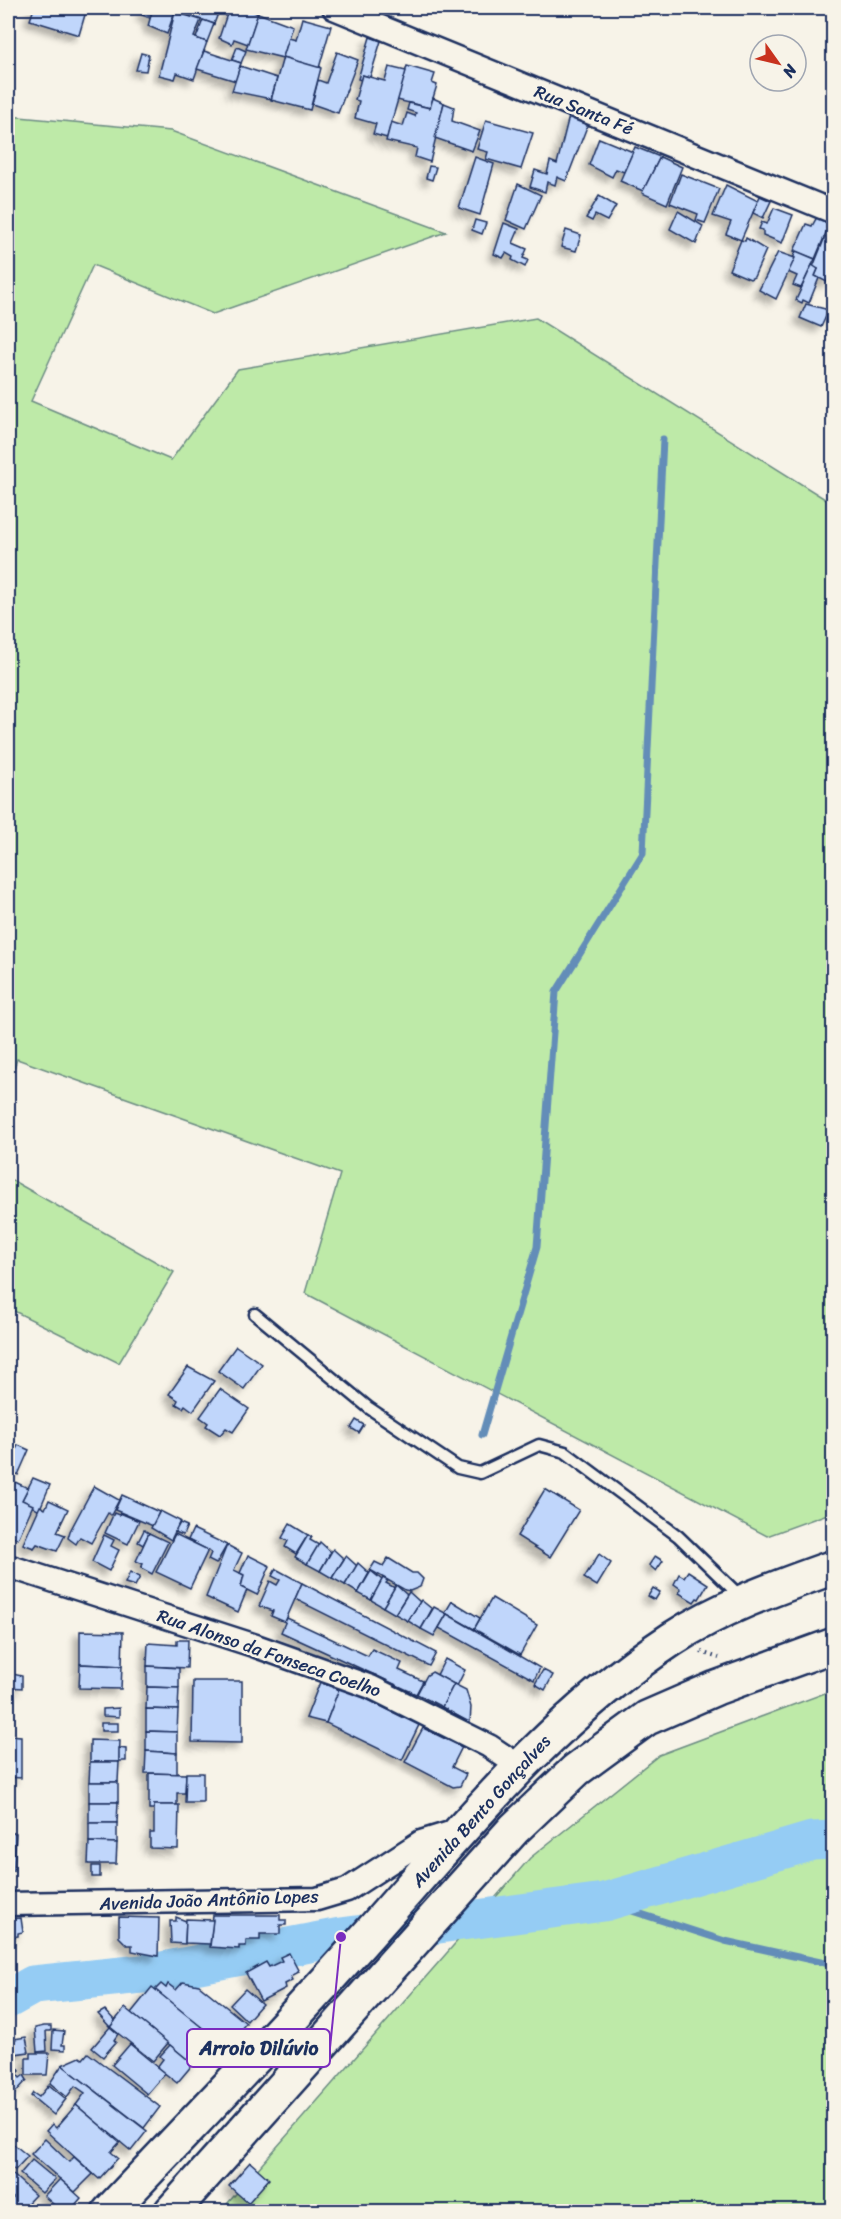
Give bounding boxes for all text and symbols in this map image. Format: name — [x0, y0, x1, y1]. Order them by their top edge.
north arrow — [748, 33, 808, 93]
text: N — [774, 58, 806, 85]
street label: Rua Santa Fé — [529, 76, 639, 144]
street label: Rua Alonso da Fonseca Coelho — [153, 1600, 385, 1706]
street label: Avenida Bento Gonçalves — [402, 1727, 559, 1896]
street label: Avenida João Antônio Lopes — [98, 1880, 320, 1920]
callout: Arroio Dilúvio — [187, 2029, 330, 2067]
text: Arroio Dilúvio — [199, 2031, 319, 2066]

